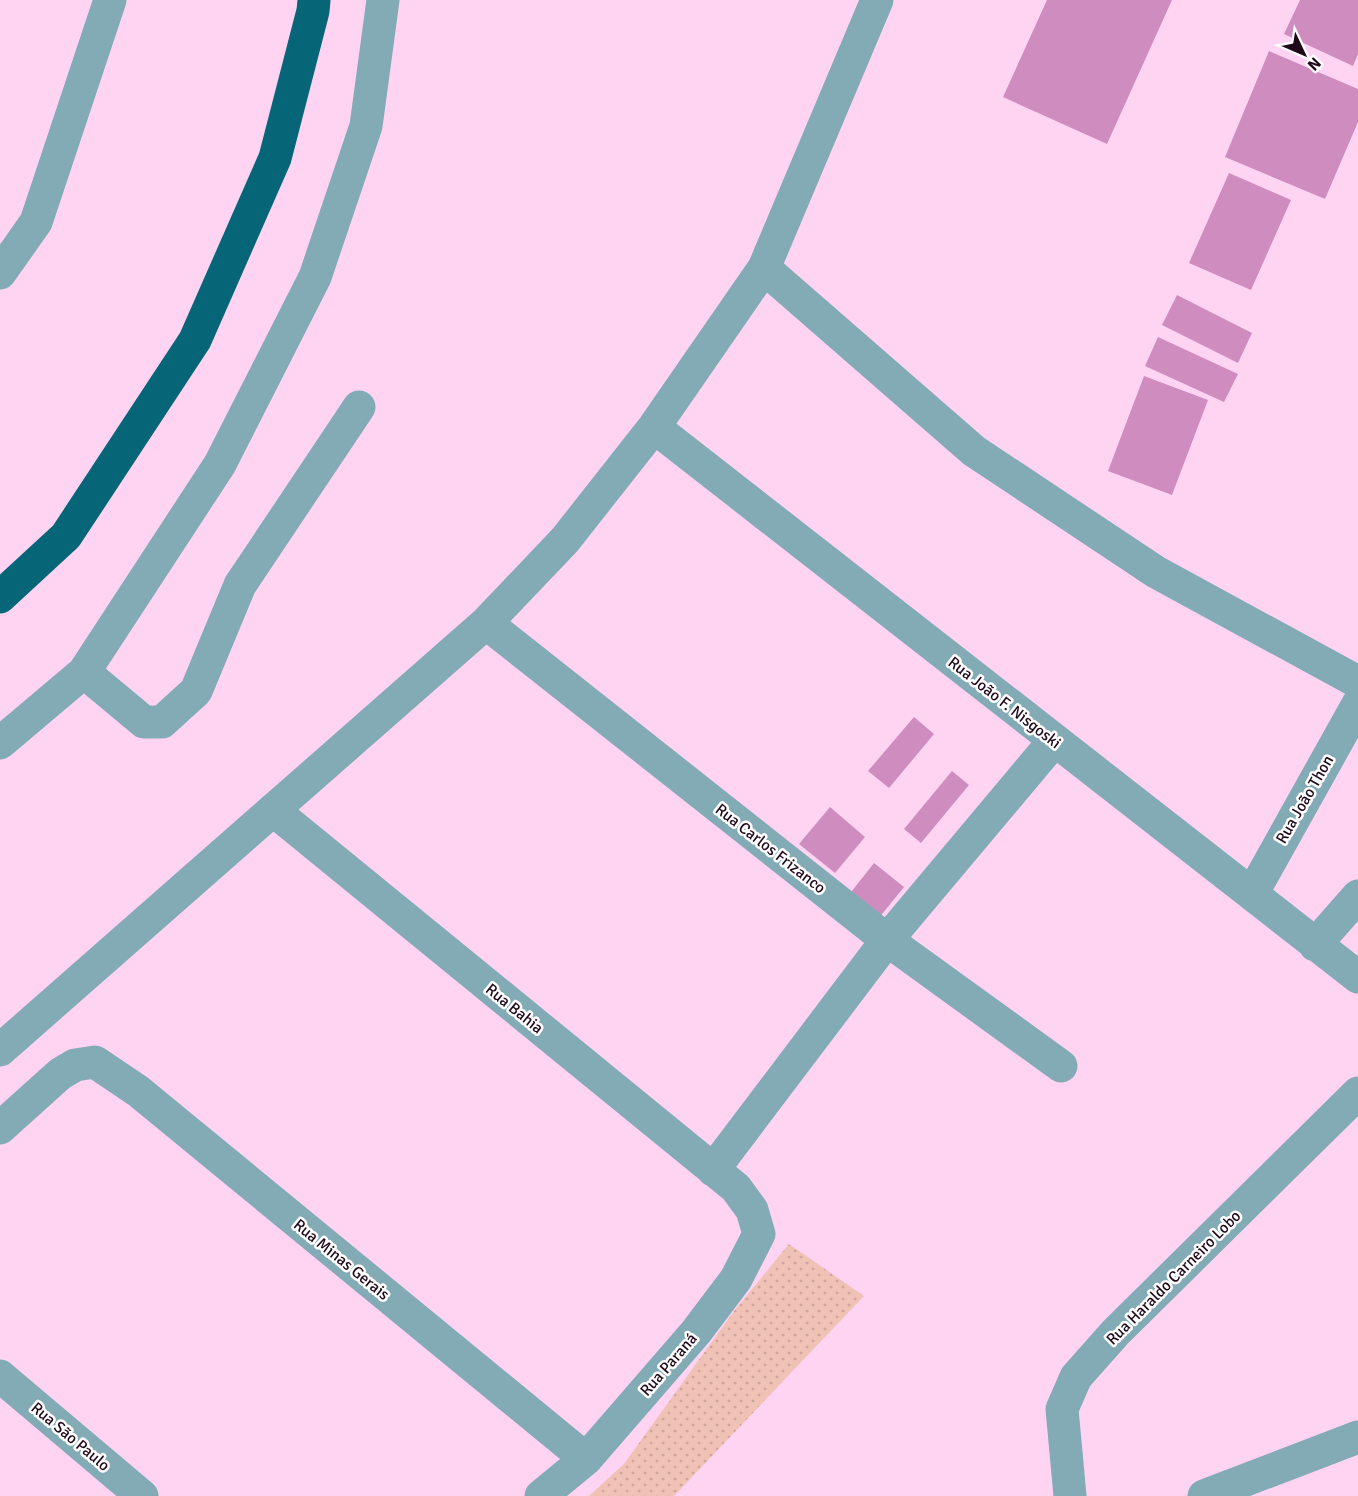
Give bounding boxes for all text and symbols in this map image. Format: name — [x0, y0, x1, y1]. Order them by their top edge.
north arrow — [1274, 24, 1334, 84]
text: N — [1303, 53, 1325, 75]
street label: Rua João F. Nisgoski — [944, 652, 1065, 753]
street label: Rua João Thon — [1272, 752, 1338, 847]
street label: Rua Carlos Frizanco — [711, 799, 830, 898]
street label: Rua Bahia — [481, 979, 547, 1038]
street label: Rua Haraldo Carneiro Lobo — [1102, 1206, 1245, 1349]
street label: Rua Minas Gerais — [289, 1215, 393, 1305]
street label: Rua Paraná — [636, 1329, 702, 1400]
street label: Rua São Paulo — [27, 1398, 114, 1476]

